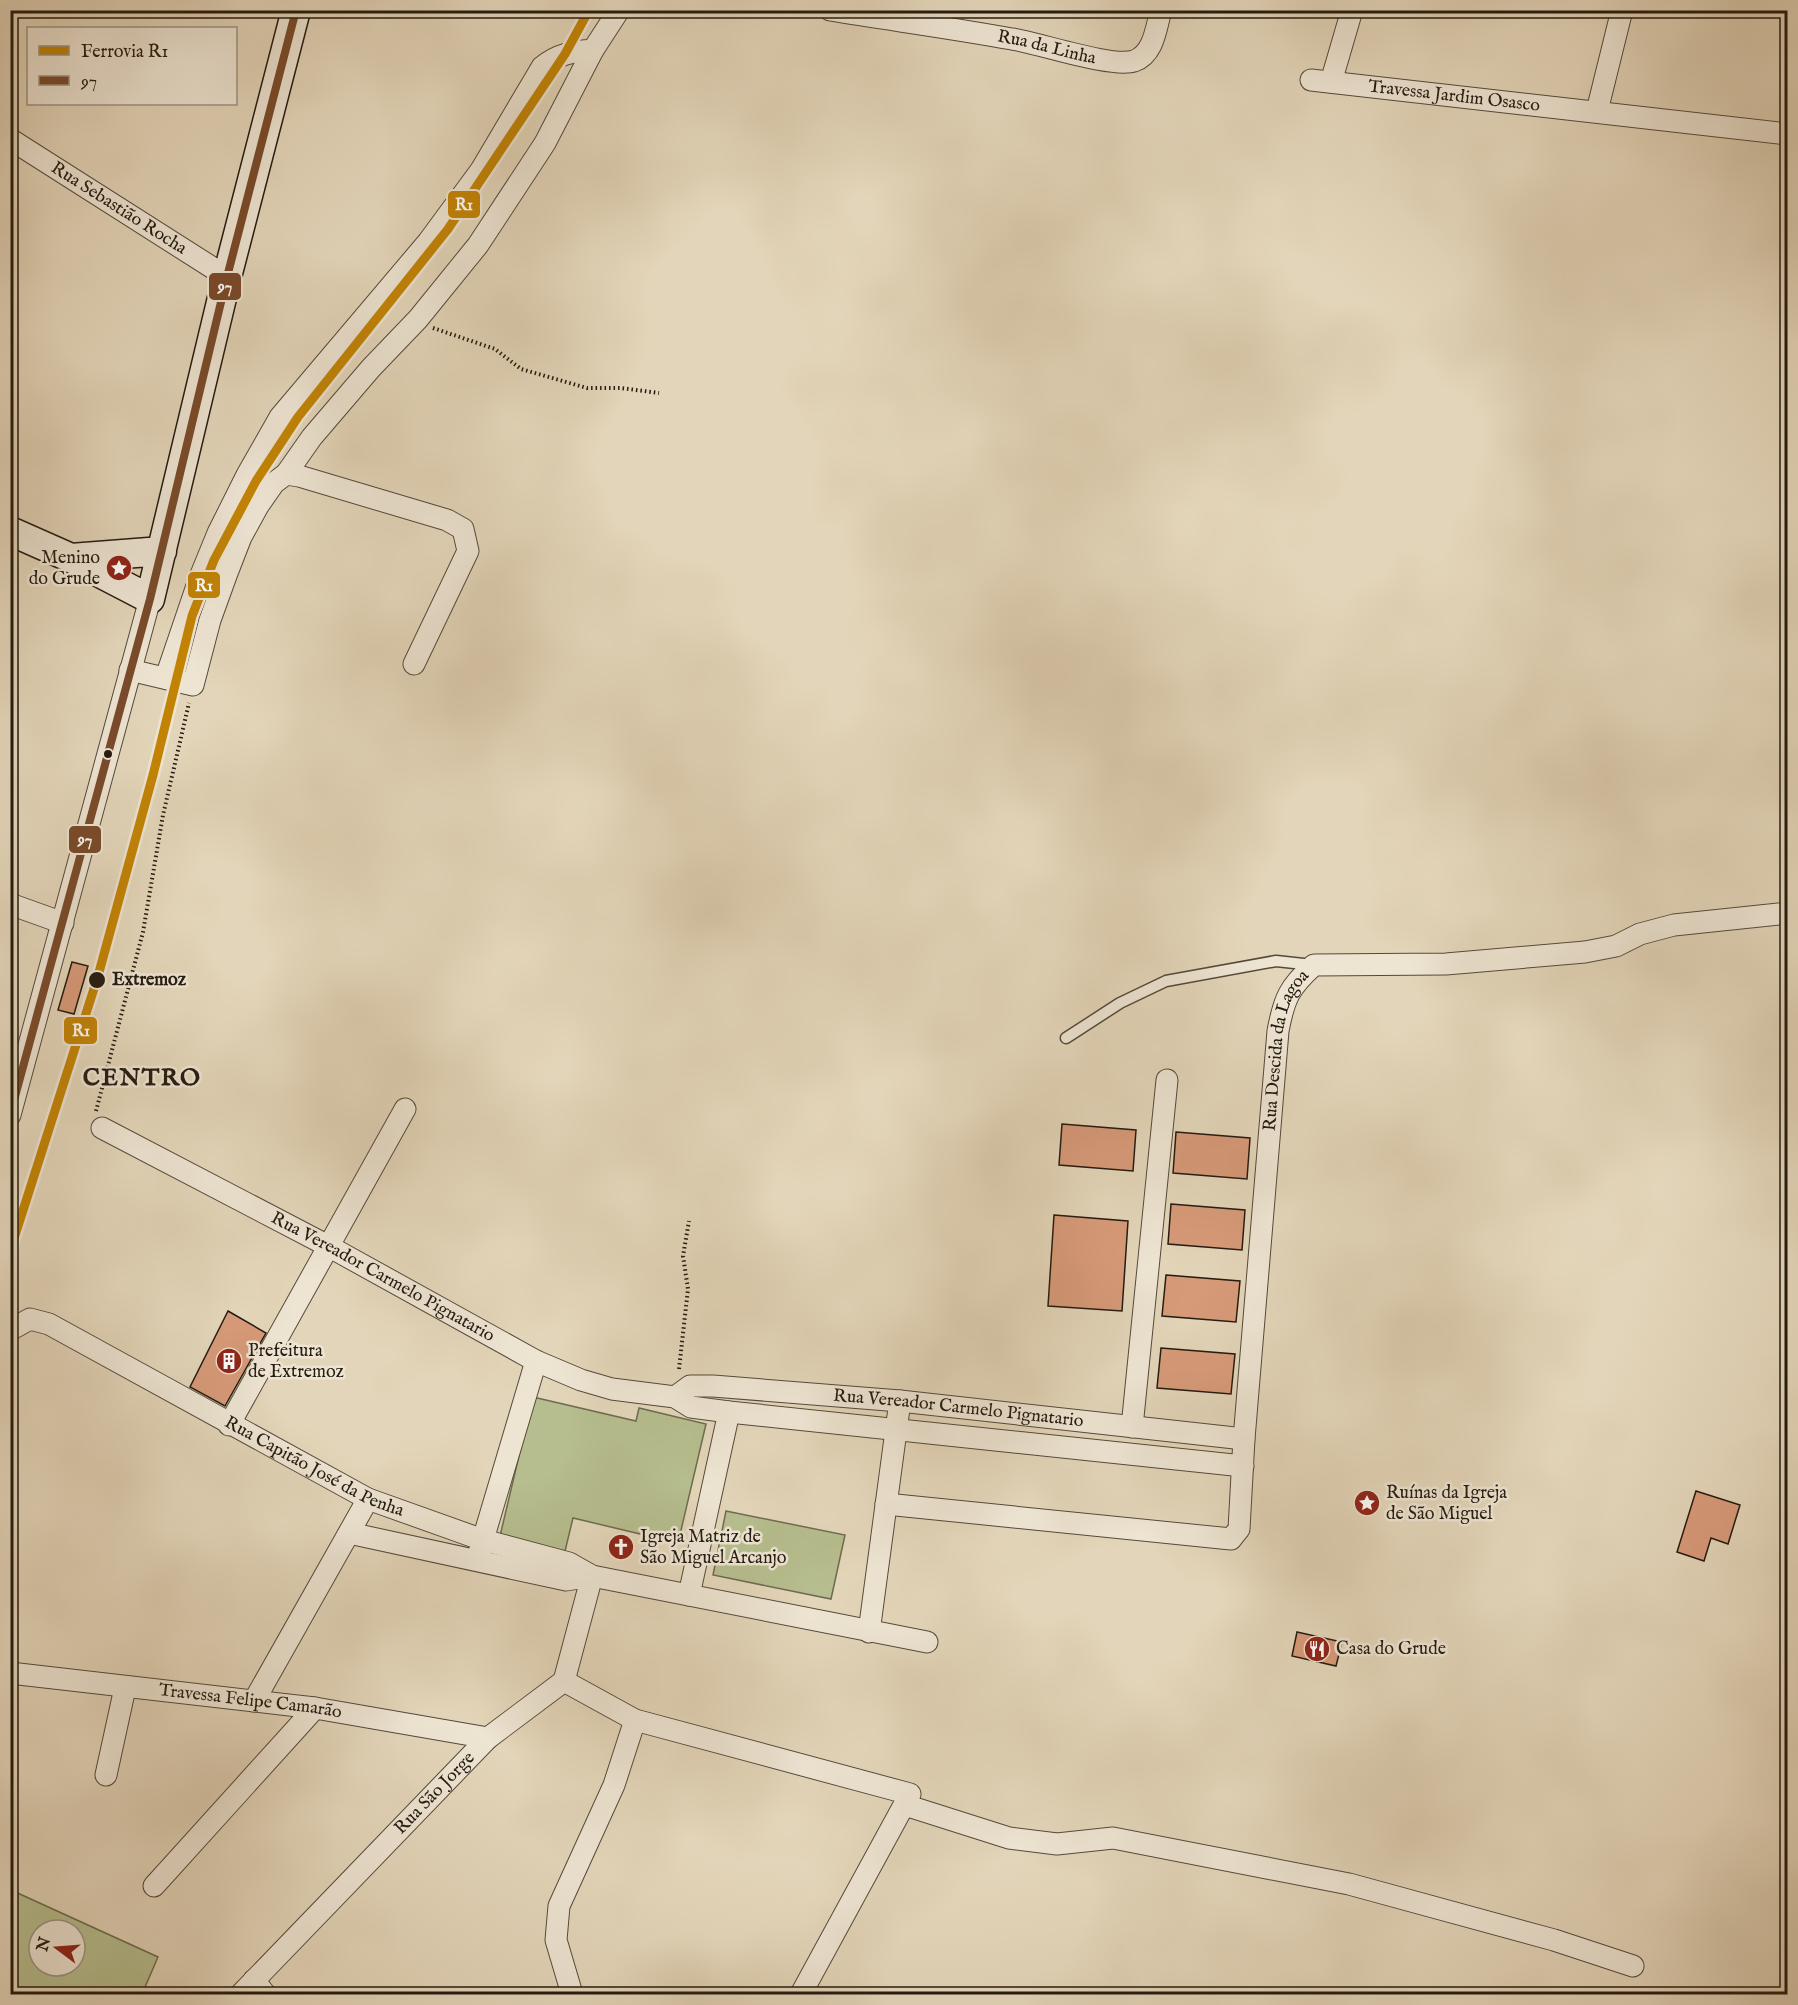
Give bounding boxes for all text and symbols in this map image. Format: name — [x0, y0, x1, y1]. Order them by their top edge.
street label: Rua da Linha — [996, 25, 1098, 70]
legend — [27, 27, 237, 105]
text: Ferrovia R1 — [81, 41, 168, 64]
text: 97 — [80, 71, 97, 94]
street label: Travessa Jardim Osasco — [1367, 75, 1542, 117]
street label: Rua Sebastião Rocha — [47, 156, 191, 260]
line badge: R1 — [447, 190, 481, 219]
text: R1 — [455, 196, 473, 216]
line badge: 97 — [208, 272, 242, 301]
text: 97 — [217, 278, 232, 298]
place label: Menino do Grude — [29, 547, 100, 591]
place icon: Menino do Grude — [104, 553, 134, 583]
line badge: R1 — [187, 571, 221, 599]
text: R1 — [195, 577, 213, 597]
unlabelled marker — [102, 748, 114, 760]
line badge: 97 — [68, 825, 102, 854]
text: 97 — [77, 831, 92, 851]
street label: Rua Descida da Lagoa — [1258, 964, 1314, 1132]
place label: Extremoz — [112, 969, 187, 992]
marker: Extremoz — [87, 970, 107, 990]
line badge: R1 — [63, 1016, 98, 1045]
text: R1 — [72, 1022, 90, 1042]
district label: CENTRO — [83, 1063, 201, 1094]
street label: Rua Vereador Carmelo Pignatario — [267, 1207, 499, 1348]
place label: Prefeitura de Extremoz — [248, 1340, 344, 1384]
building icon: Prefeitura de Extremoz — [214, 1346, 244, 1376]
street label: Rua Vereador Carmelo Pignatario — [832, 1384, 1085, 1433]
street label: Rua Capitão José da Penha — [220, 1411, 407, 1522]
place label: Ruínas da Igreja de São Miguel — [1386, 1482, 1507, 1526]
place icon: Ruínas da Igreja de São Miguel — [1352, 1488, 1382, 1518]
place label: Igreja Matriz de São Miguel Arcanjo — [640, 1526, 787, 1570]
church icon: Igreja Matriz de São Miguel Arcanjo — [606, 1532, 636, 1562]
restaurant icon: Casa do Grude — [1302, 1634, 1332, 1664]
place label: Casa do Grude — [1336, 1638, 1446, 1661]
street label: Travessa Felipe Camarão — [158, 1679, 344, 1724]
street label: Rua São Jorge — [389, 1747, 480, 1840]
north arrow — [27, 1918, 87, 1978]
text: N — [33, 1935, 56, 1955]

